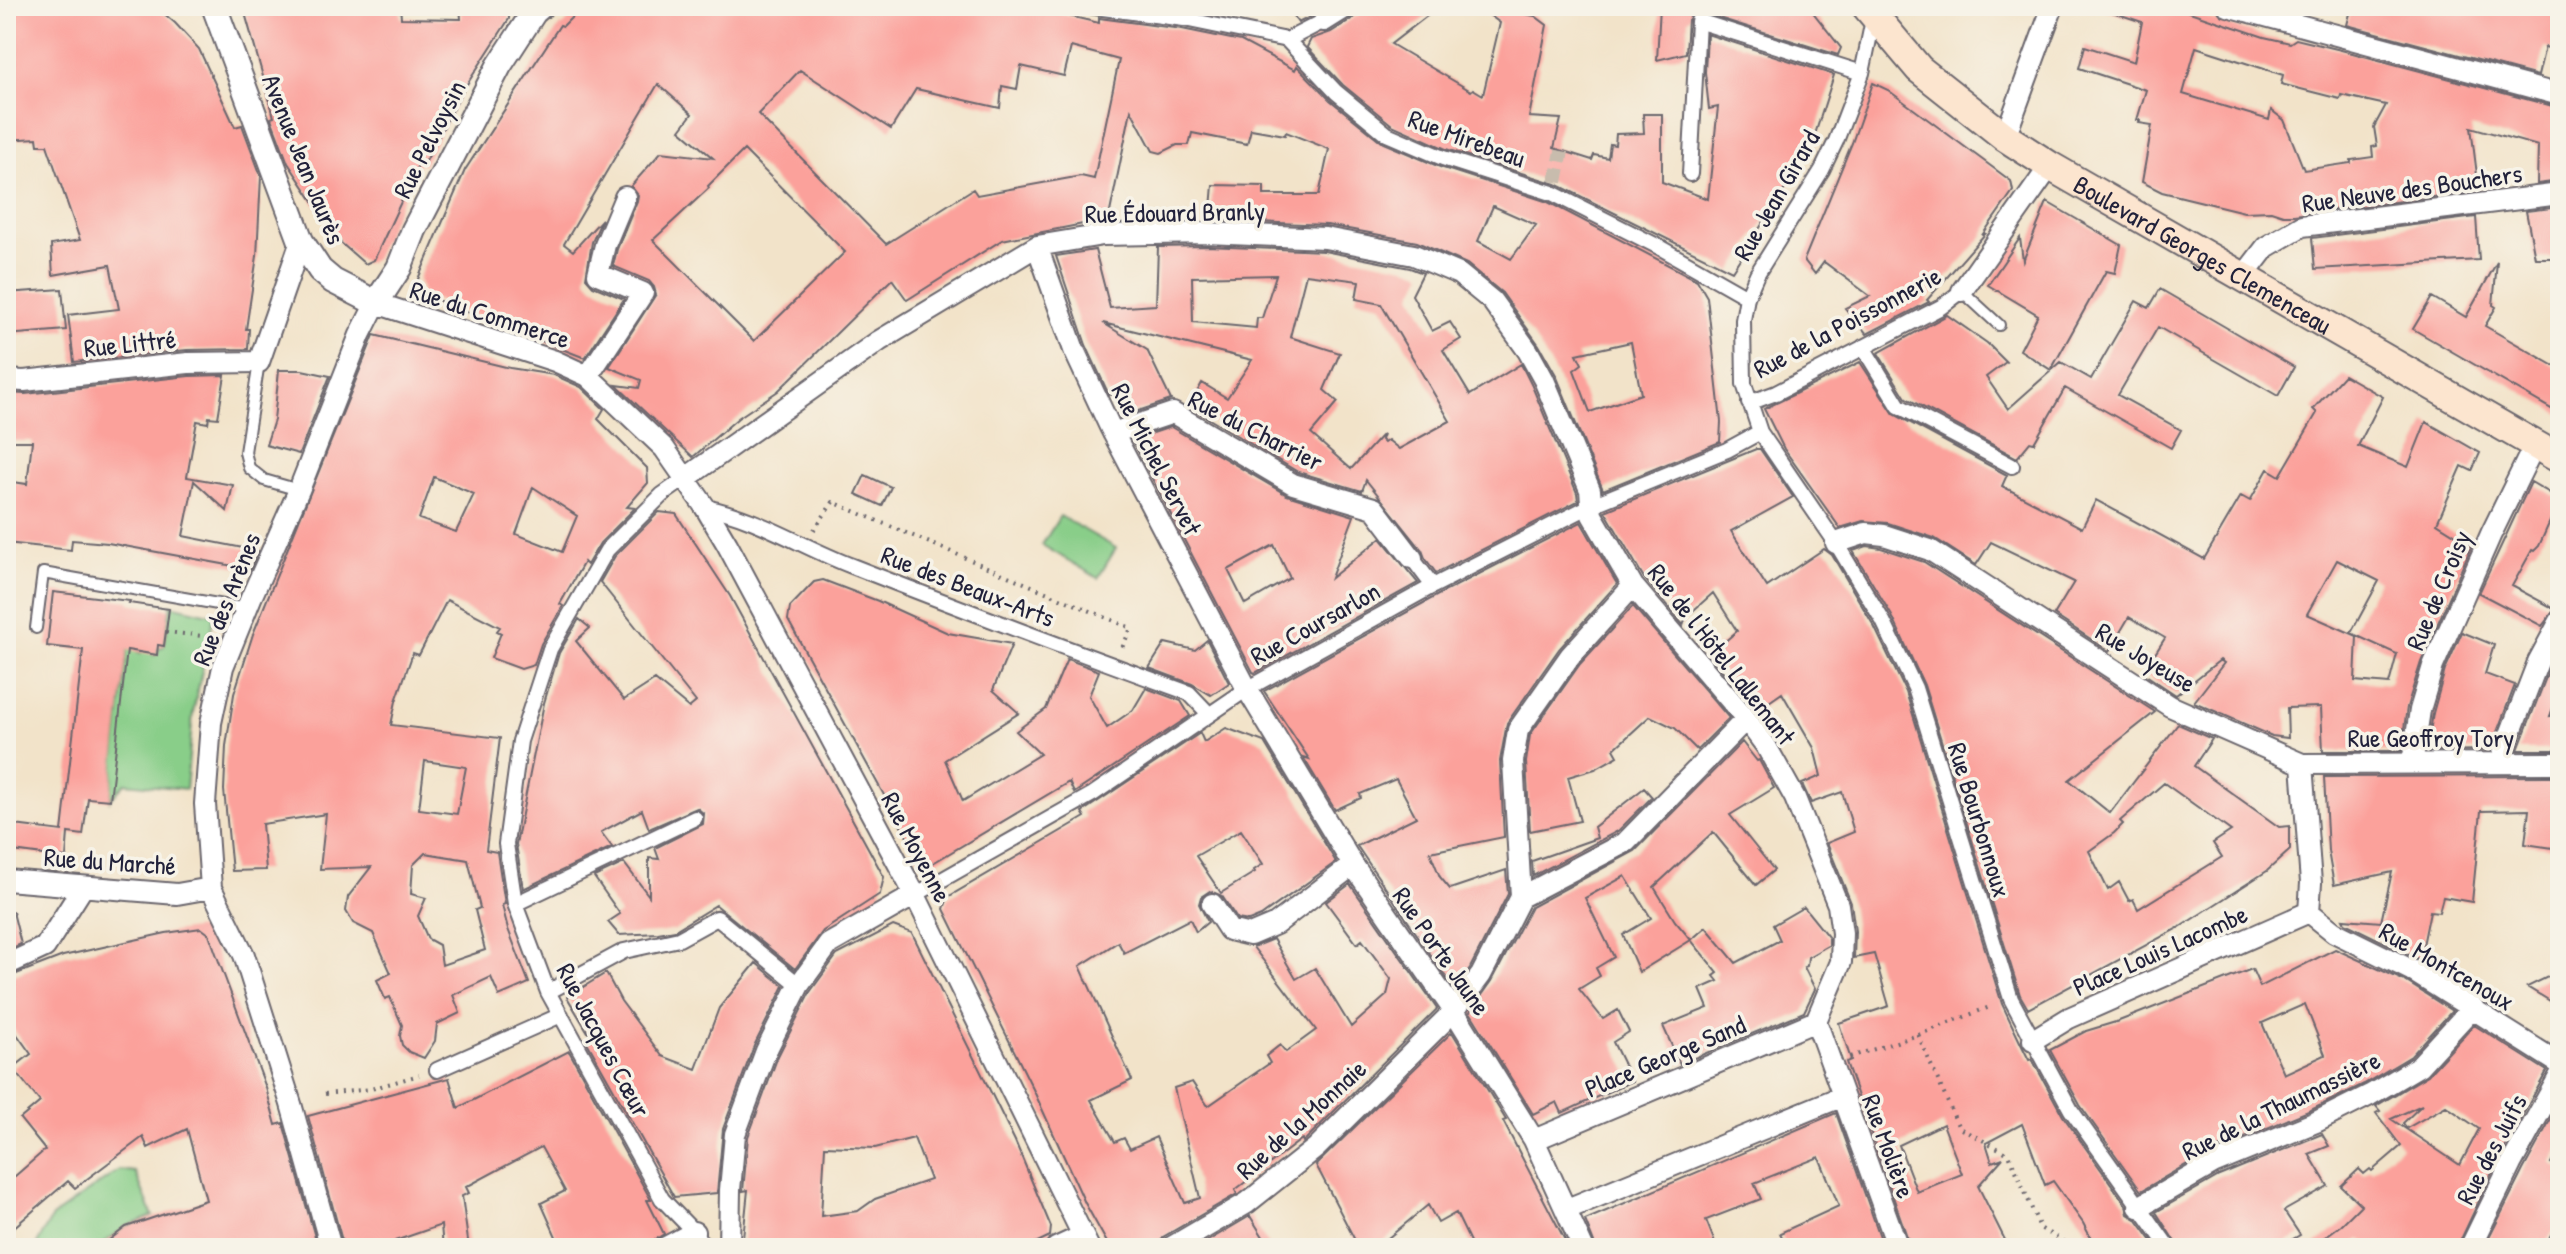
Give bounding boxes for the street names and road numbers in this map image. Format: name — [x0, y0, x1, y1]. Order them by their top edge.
street label: Avenue Jean Jaurès — [254, 69, 354, 249]
street label: Rue Pelvoysin — [384, 74, 474, 204]
street label: Rue Mirebeau — [1404, 101, 1530, 175]
street label: Rue Jean Girard — [1725, 123, 1827, 267]
street label: Rue Neuve des Bouchers — [2300, 155, 2524, 221]
street label: Boulevard Georges Clemenceau — [2068, 166, 2338, 342]
street label: Rue Édouard Branly — [1084, 193, 1266, 231]
street label: Rue de la Poissonnerie — [1747, 258, 1947, 386]
street label: Rue du Commerce — [406, 272, 574, 356]
street label: Rue Littré — [82, 321, 178, 365]
street label: Rue Michel Servet — [1104, 377, 1211, 542]
street label: Rue du Charrier — [1183, 381, 1329, 479]
street label: Rue de Croisy — [2397, 525, 2479, 655]
street label: Rue des Arènes — [184, 527, 268, 671]
street label: Rue des Beaux-Arts — [876, 537, 1060, 635]
street label: Rue de l'Hôtel Lallemant — [1640, 556, 1804, 753]
street label: Rue Coursarlon — [1244, 573, 1386, 673]
street label: Rue Joyeuse — [2090, 613, 2202, 701]
street label: Rue Geoffroy Tory — [2348, 720, 2514, 755]
street label: Rue Bourbonnoux — [1940, 738, 2020, 902]
street label: Rue Moyenne — [873, 786, 961, 908]
street label: Rue du Marché — [43, 839, 177, 883]
street label: Rue Porte Jaune — [1385, 880, 1499, 1022]
street label: Place Louis Lacombe — [2067, 896, 2253, 1004]
street label: Rue Montcenoux — [2373, 913, 2521, 1019]
street label: Rue Jacques Cœur — [549, 957, 659, 1123]
street label: Place George Sand — [1579, 1006, 1751, 1106]
street label: Rue de la Thaumassière — [2176, 1042, 2386, 1168]
street label: Rue de la Monnaie — [1228, 1051, 1374, 1187]
street label: Rue des Juifs — [2447, 1088, 2535, 1210]
street label: Rue Molière — [1854, 1089, 1924, 1203]

